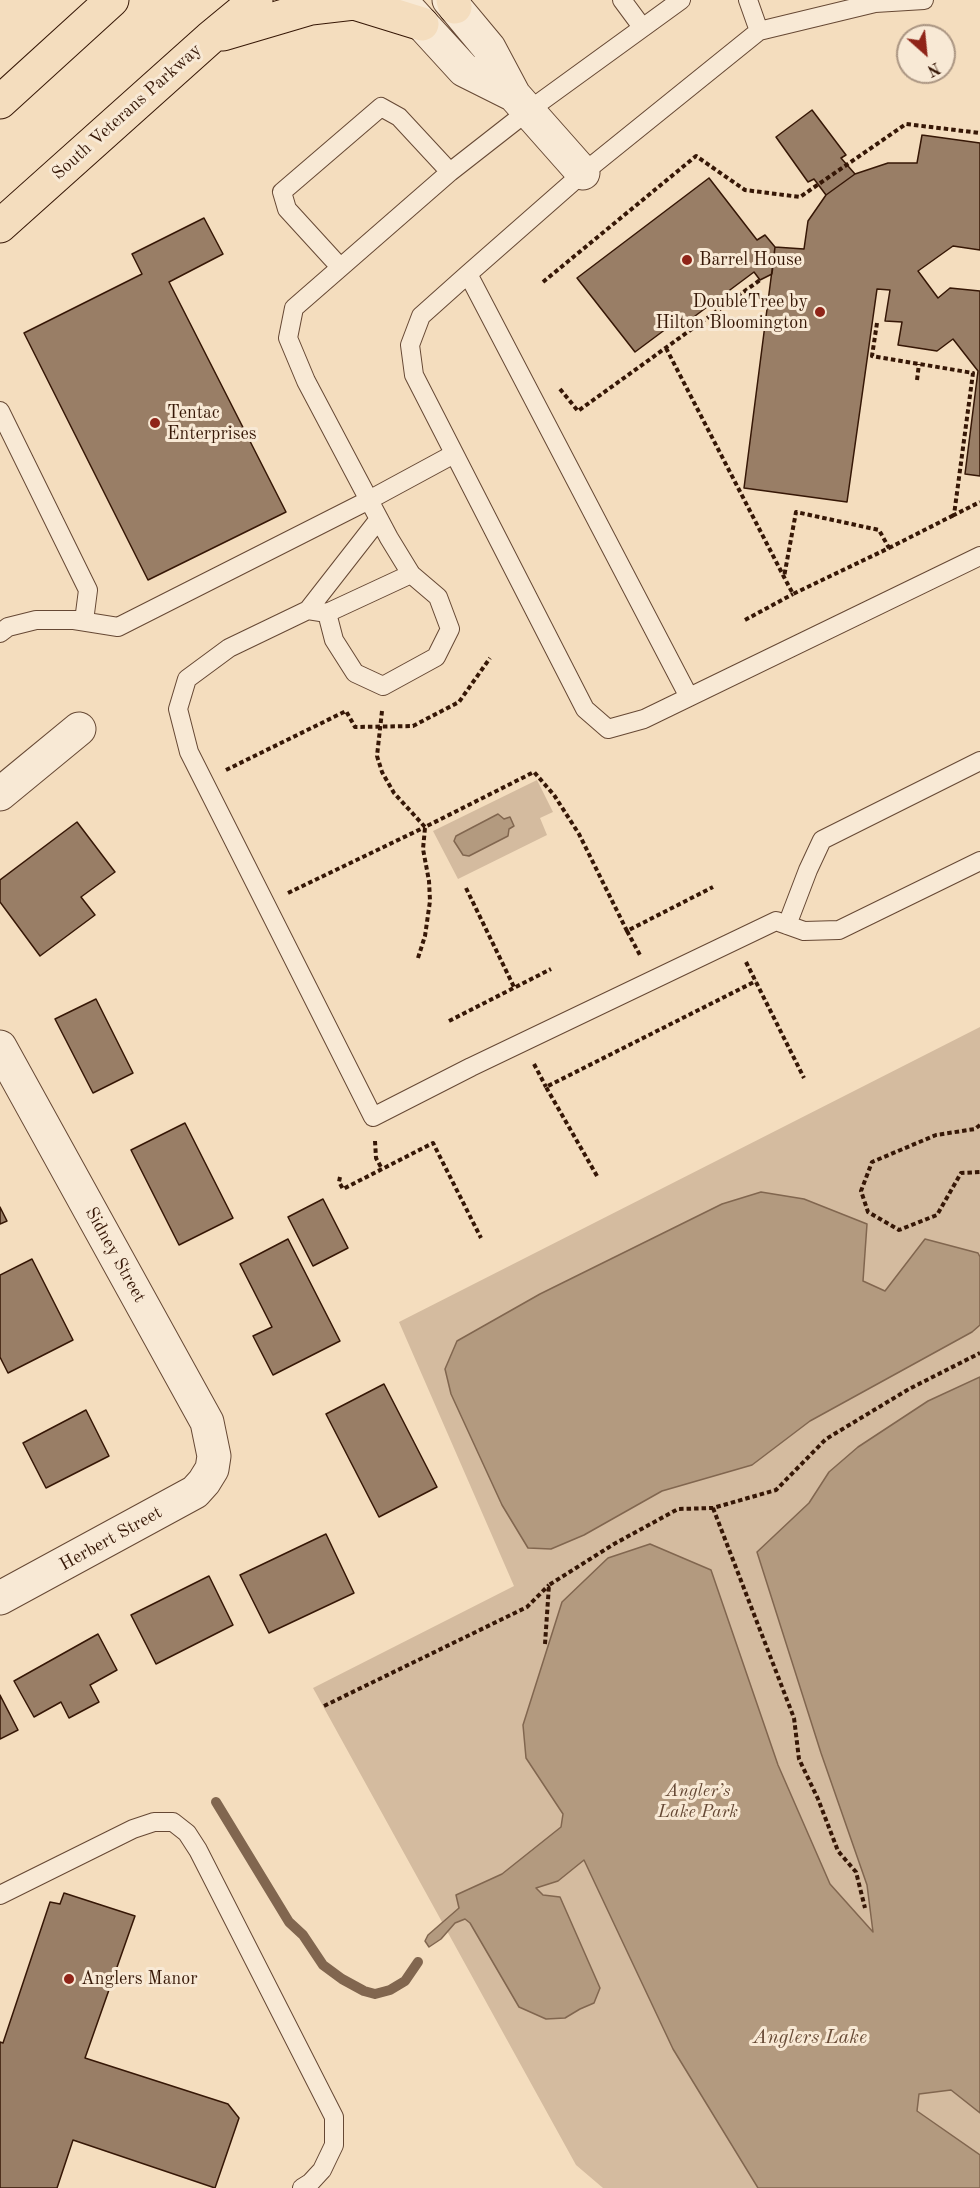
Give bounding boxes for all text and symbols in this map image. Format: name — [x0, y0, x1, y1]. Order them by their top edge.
north arrow — [896, 24, 956, 84]
street label: South Veterans Parkway — [48, 39, 206, 185]
text: N — [924, 58, 942, 78]
place label: Barrel House — [699, 249, 802, 271]
marker: Barrel House — [680, 253, 694, 267]
place label: DoubleTree by Hilton Bloomington — [655, 291, 808, 334]
marker: DoubleTree by Hilton Bloomington — [813, 305, 827, 319]
place label: Tentac Enterprises — [167, 402, 257, 444]
marker: Tentac Enterprises — [148, 416, 162, 430]
street label: Sidney Street — [80, 1204, 150, 1306]
street label: Herbert Street — [56, 1502, 166, 1576]
park label: Angler’s Lake Park — [658, 1780, 738, 1822]
place label: Anglers Manor — [81, 1968, 198, 1990]
marker: Anglers Manor — [62, 1972, 76, 1986]
water label: Anglers Lake — [753, 2026, 867, 2050]

